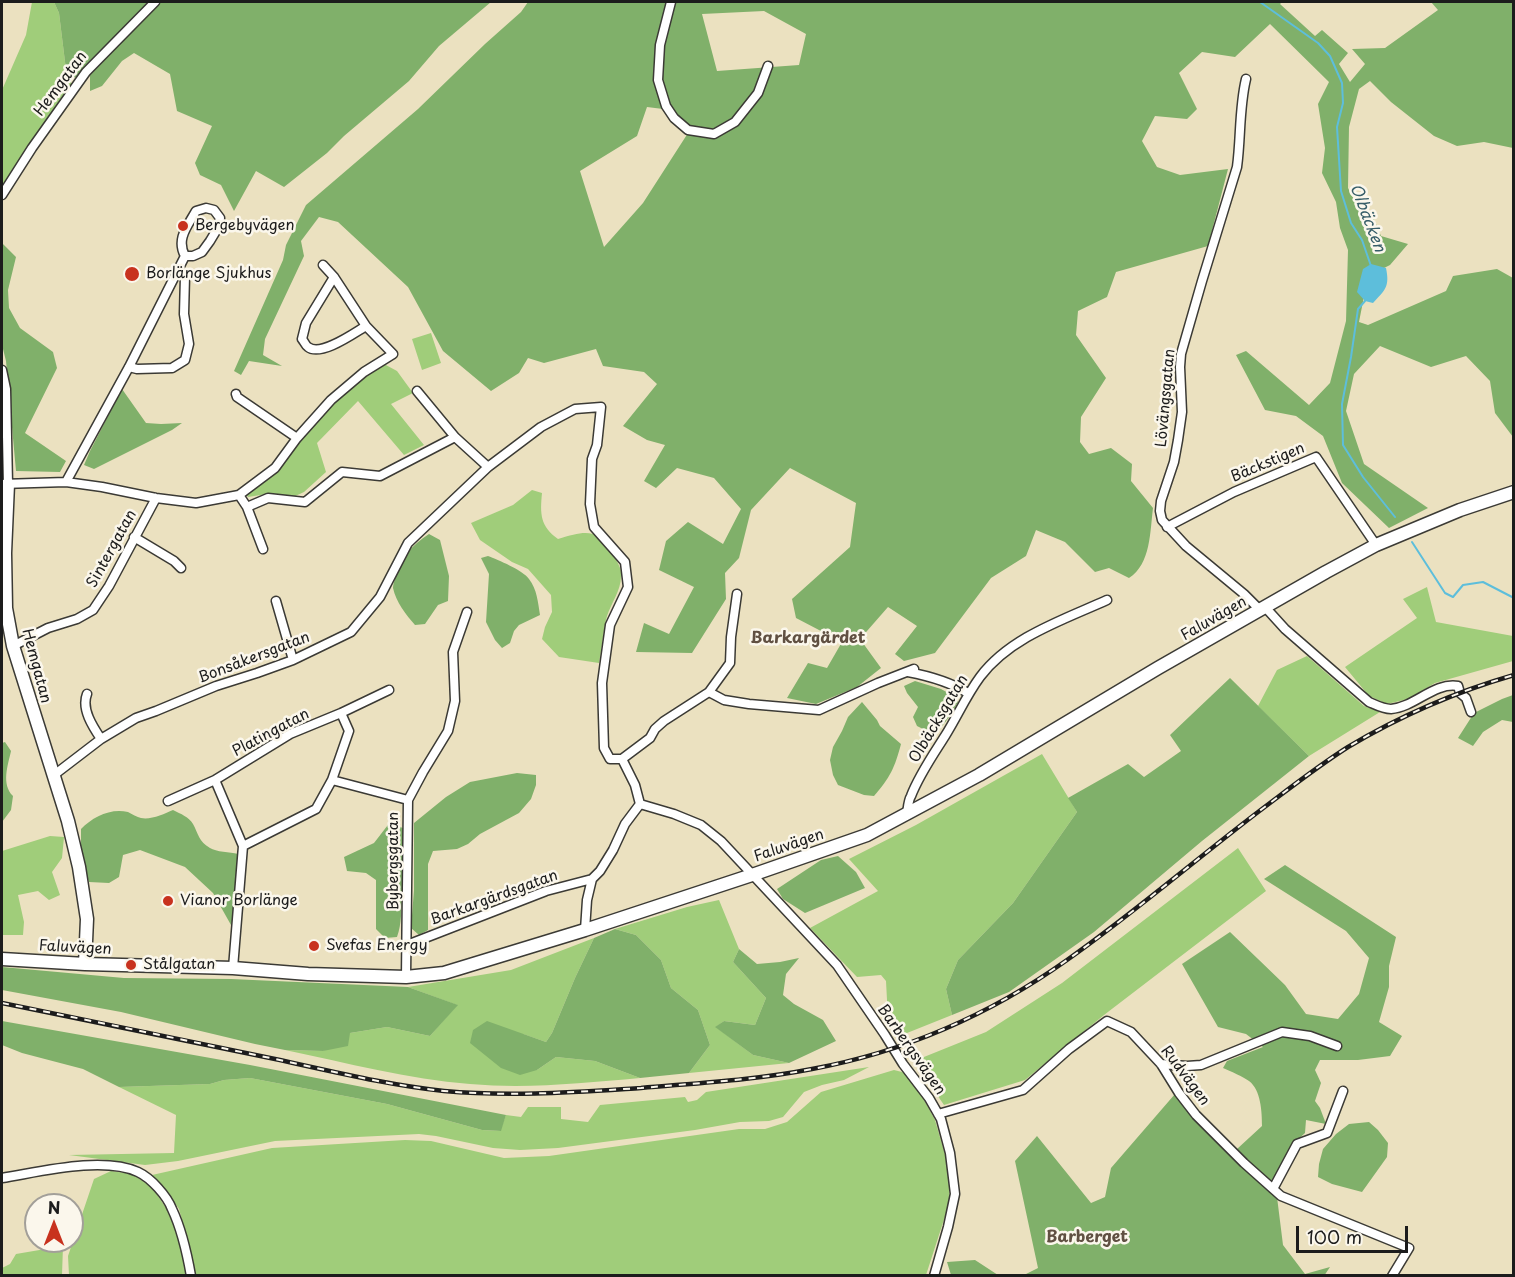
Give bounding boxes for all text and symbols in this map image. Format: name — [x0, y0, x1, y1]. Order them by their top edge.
street label: Hemgatan — [31, 48, 91, 120]
water label: Olbäcken — [1345, 181, 1389, 255]
place label: Bergebyvägen — [195, 217, 295, 235]
marker: Bergebyvägen — [176, 219, 190, 233]
marker: Borlänge Sjukhus — [123, 265, 141, 283]
place label: Borlänge Sjukhus — [146, 265, 271, 283]
street label: Lövängsgatan — [1153, 348, 1179, 448]
street label: Bäckstigen — [1228, 439, 1308, 487]
street label: Sintergatan — [83, 507, 141, 591]
street label: Faluvägen — [1178, 593, 1250, 645]
street label: Hemgatan — [17, 627, 55, 705]
street label: Bonsåkersgatan — [196, 628, 312, 688]
district label: Barkargärdet — [751, 629, 865, 649]
street label: Olbäcksgatan — [906, 672, 972, 766]
street label: Platingatan — [230, 705, 312, 761]
street label: Bybergsgatan — [385, 812, 403, 910]
street label: Faluvägen — [752, 826, 826, 866]
street label: Barkargärdsgatan — [428, 867, 560, 929]
place label: Vianor Borlänge — [180, 892, 298, 910]
marker: Vianor Borlänge — [161, 894, 175, 908]
street label: Faluvägen — [38, 937, 112, 959]
place label: Svefas Energy — [326, 937, 427, 955]
marker: Svefas Energy — [307, 939, 321, 953]
place label: Stålgatan — [143, 956, 215, 974]
marker: Stålgatan — [124, 958, 138, 972]
street label: Barbergsvägen — [873, 1001, 949, 1099]
street label: Rudvägen — [1157, 1043, 1213, 1109]
north arrow — [24, 1193, 84, 1253]
text: N — [48, 1195, 60, 1219]
scale bar — [1299, 1214, 1412, 1252]
text: 100 m — [1307, 1223, 1362, 1250]
district label: Barberget — [1046, 1228, 1128, 1248]

